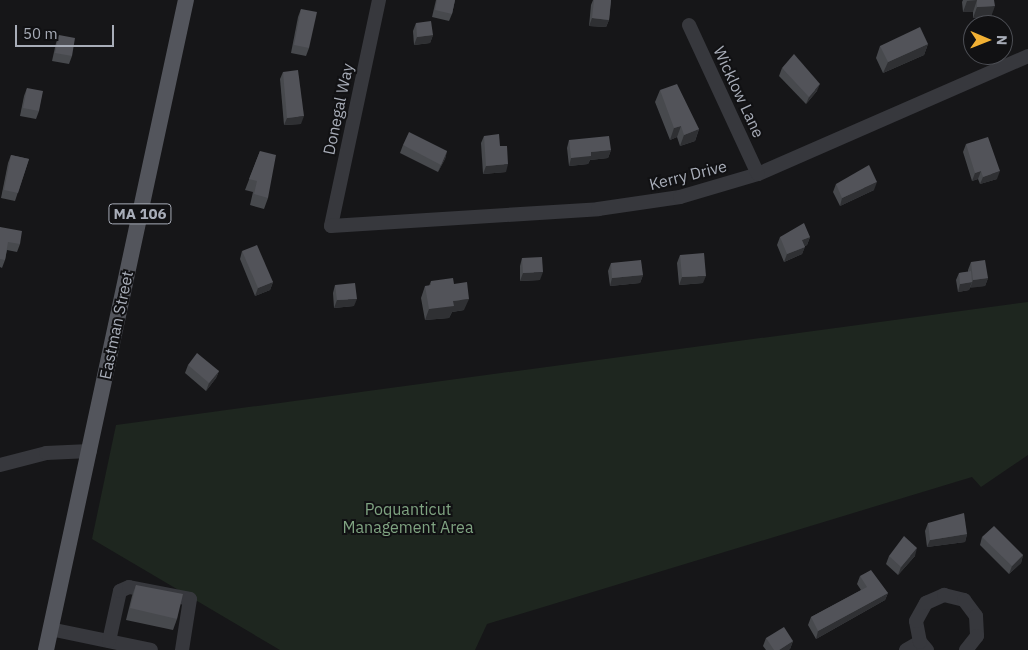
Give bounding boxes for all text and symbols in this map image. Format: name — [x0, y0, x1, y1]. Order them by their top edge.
scale bar — [18, 15, 116, 47]
north arrow — [963, 15, 1013, 65]
text: 50 m — [23, 24, 58, 43]
text: N — [993, 35, 1011, 45]
street label: Wicklow Lane — [709, 43, 769, 141]
street label: Donegal Way — [319, 61, 357, 157]
street label: Kerry Drive — [647, 156, 729, 194]
road number: MA 106 — [108, 202, 172, 226]
street label: Eastman Street — [95, 269, 137, 381]
park label: Poquanticut Management Area — [343, 499, 473, 537]

